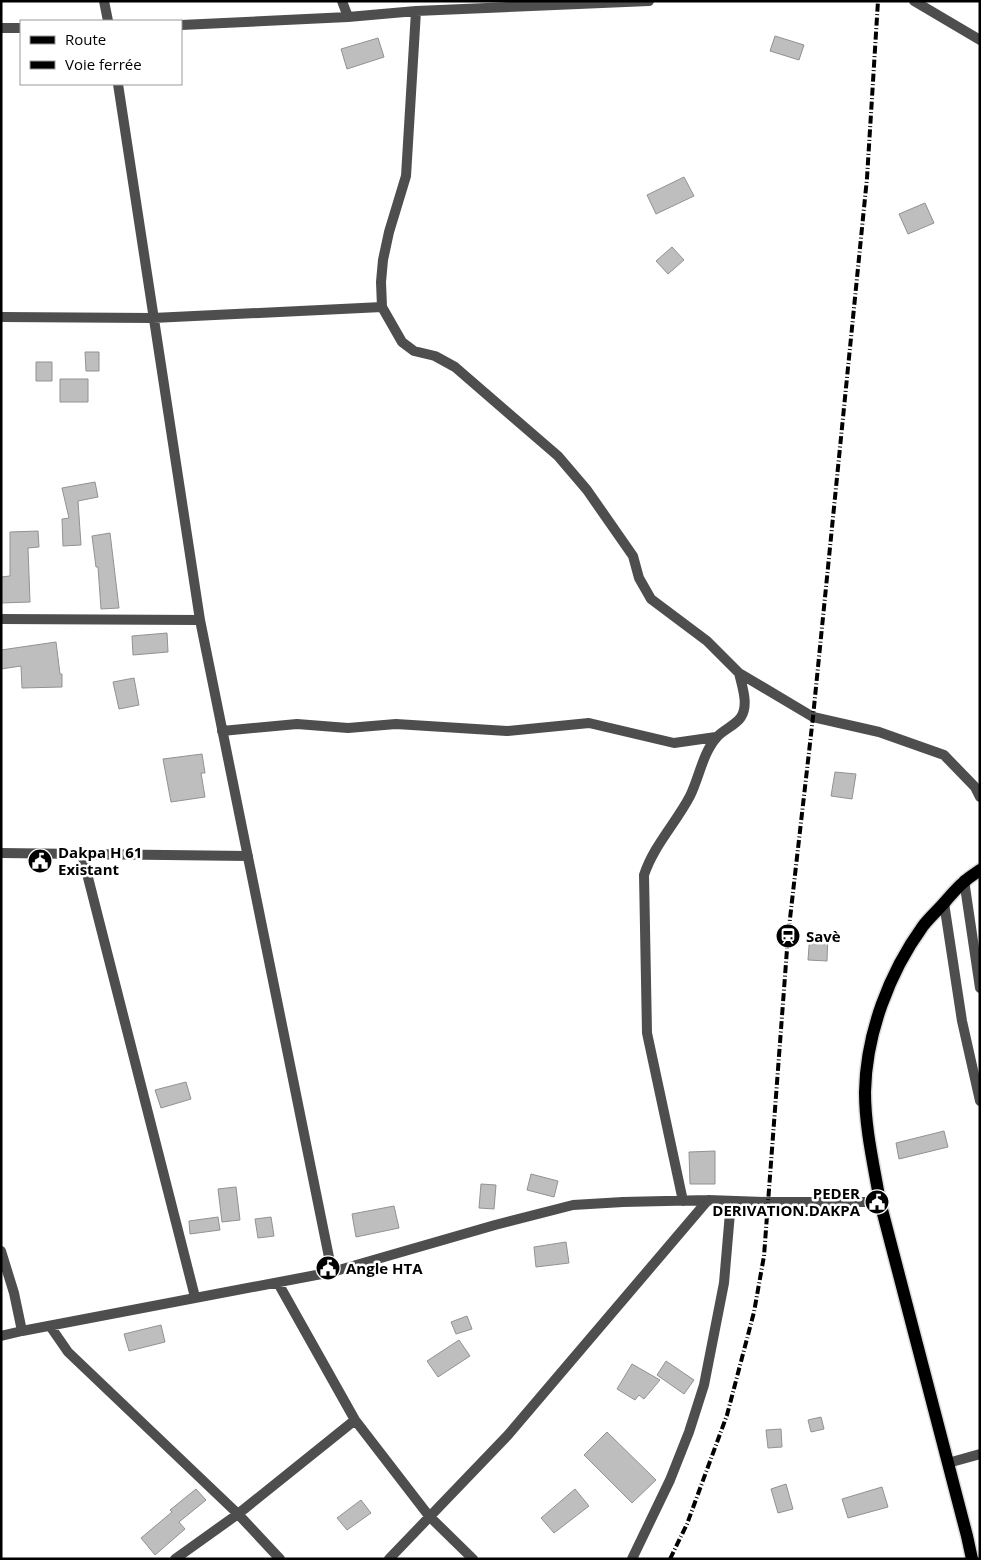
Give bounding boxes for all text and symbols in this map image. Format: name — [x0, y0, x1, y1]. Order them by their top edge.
legend — [20, 20, 182, 85]
text: Route — [65, 29, 106, 49]
text: Voie ferrée — [65, 54, 142, 74]
place label: Dakpa H 61 Existant — [58, 842, 142, 879]
public building icon: Dakpa H 61 Existant — [27, 848, 53, 874]
station icon: Savè — [775, 923, 801, 949]
place label: Savè — [806, 926, 841, 946]
place label: PEDER DERIVATION.DAKPA — [712, 1183, 861, 1220]
public building icon: PEDER DERIVATION.DAKPA — [864, 1189, 890, 1215]
public building icon: Angle HTA — [315, 1255, 341, 1281]
place label: Angle HTA — [346, 1258, 423, 1278]

